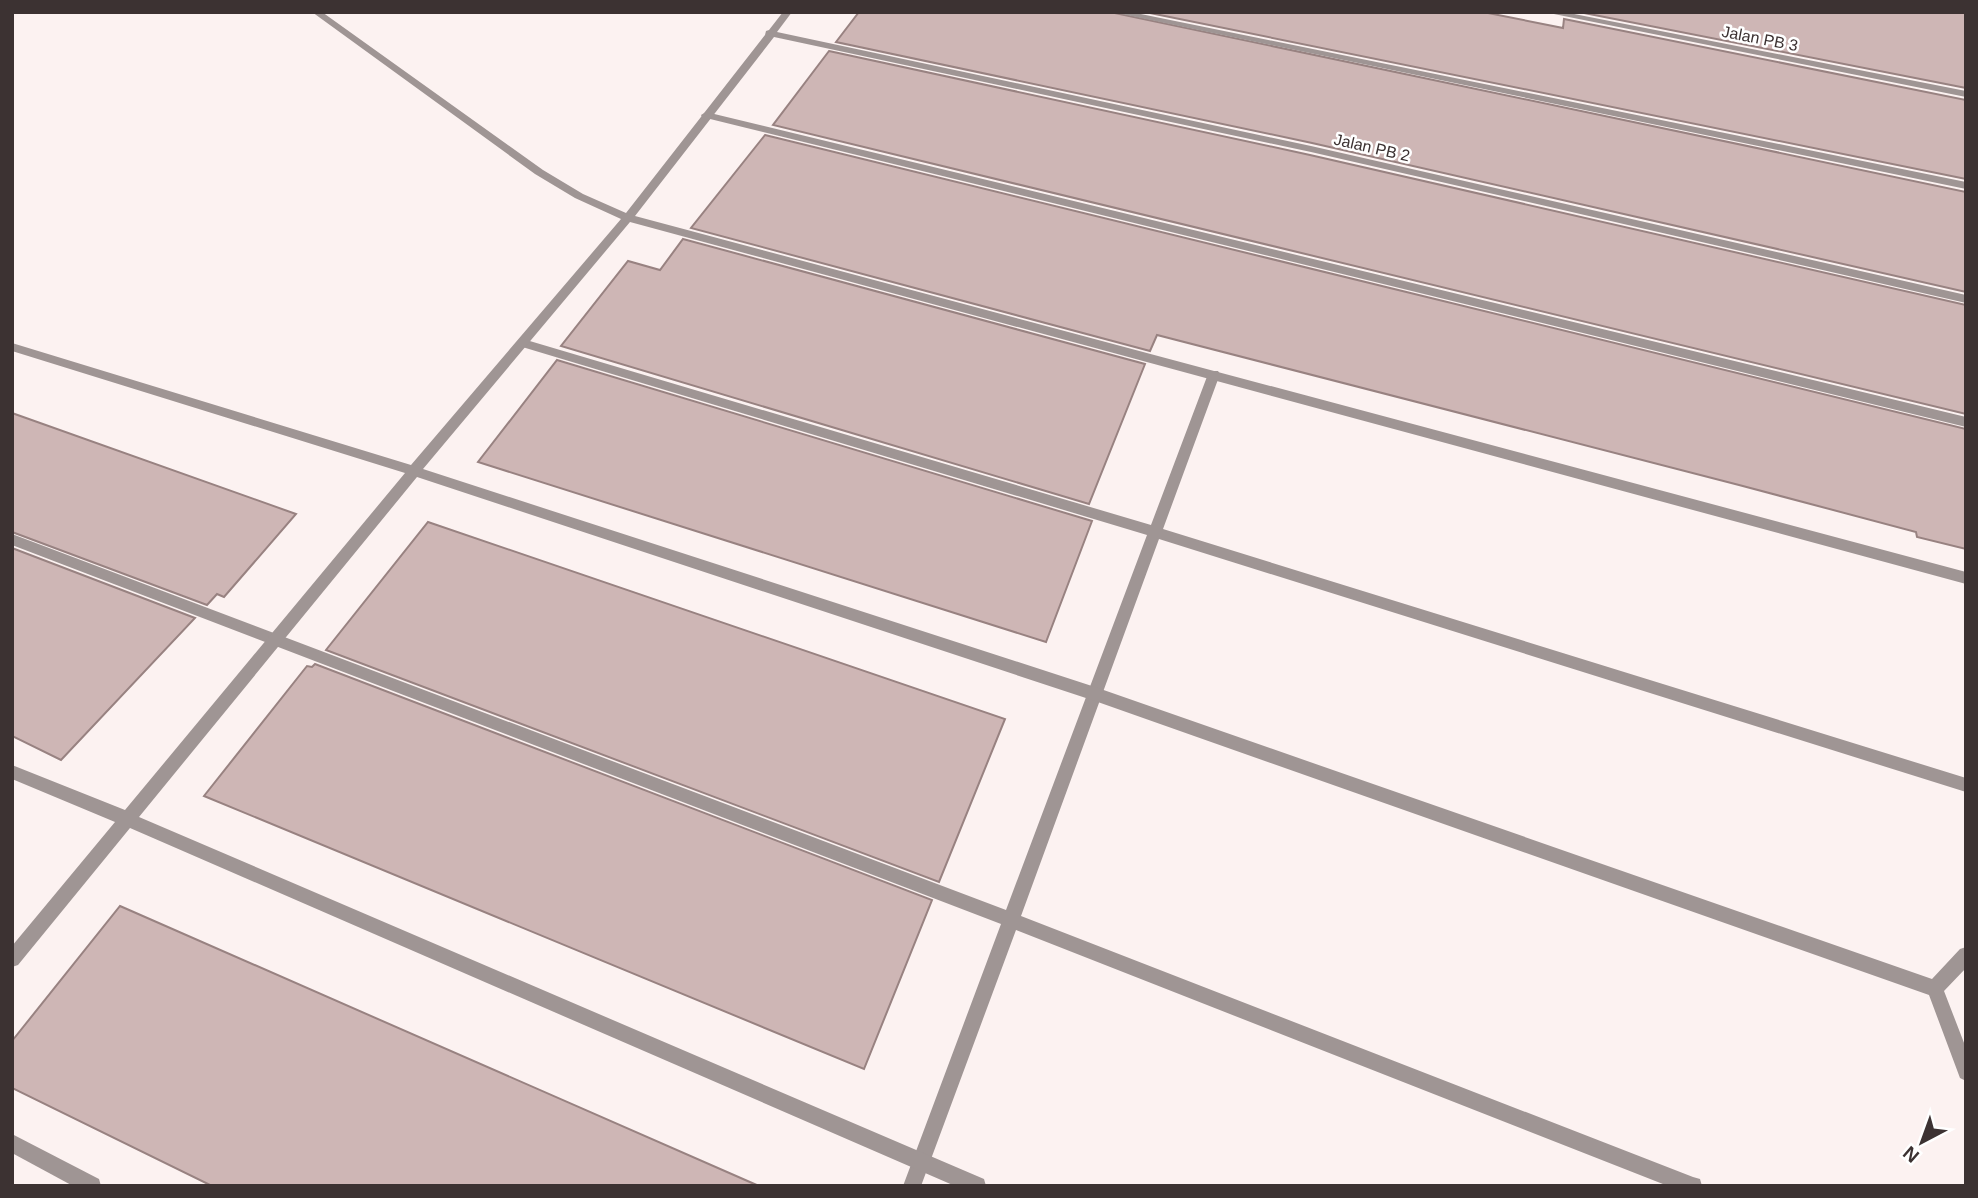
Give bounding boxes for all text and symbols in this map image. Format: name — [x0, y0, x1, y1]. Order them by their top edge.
street label: Jalan PB 3 — [1720, 23, 1800, 54]
street label: Jalan PB 2 — [1332, 131, 1412, 164]
north arrow — [1887, 1107, 1957, 1177]
text: N — [1899, 1142, 1923, 1167]

